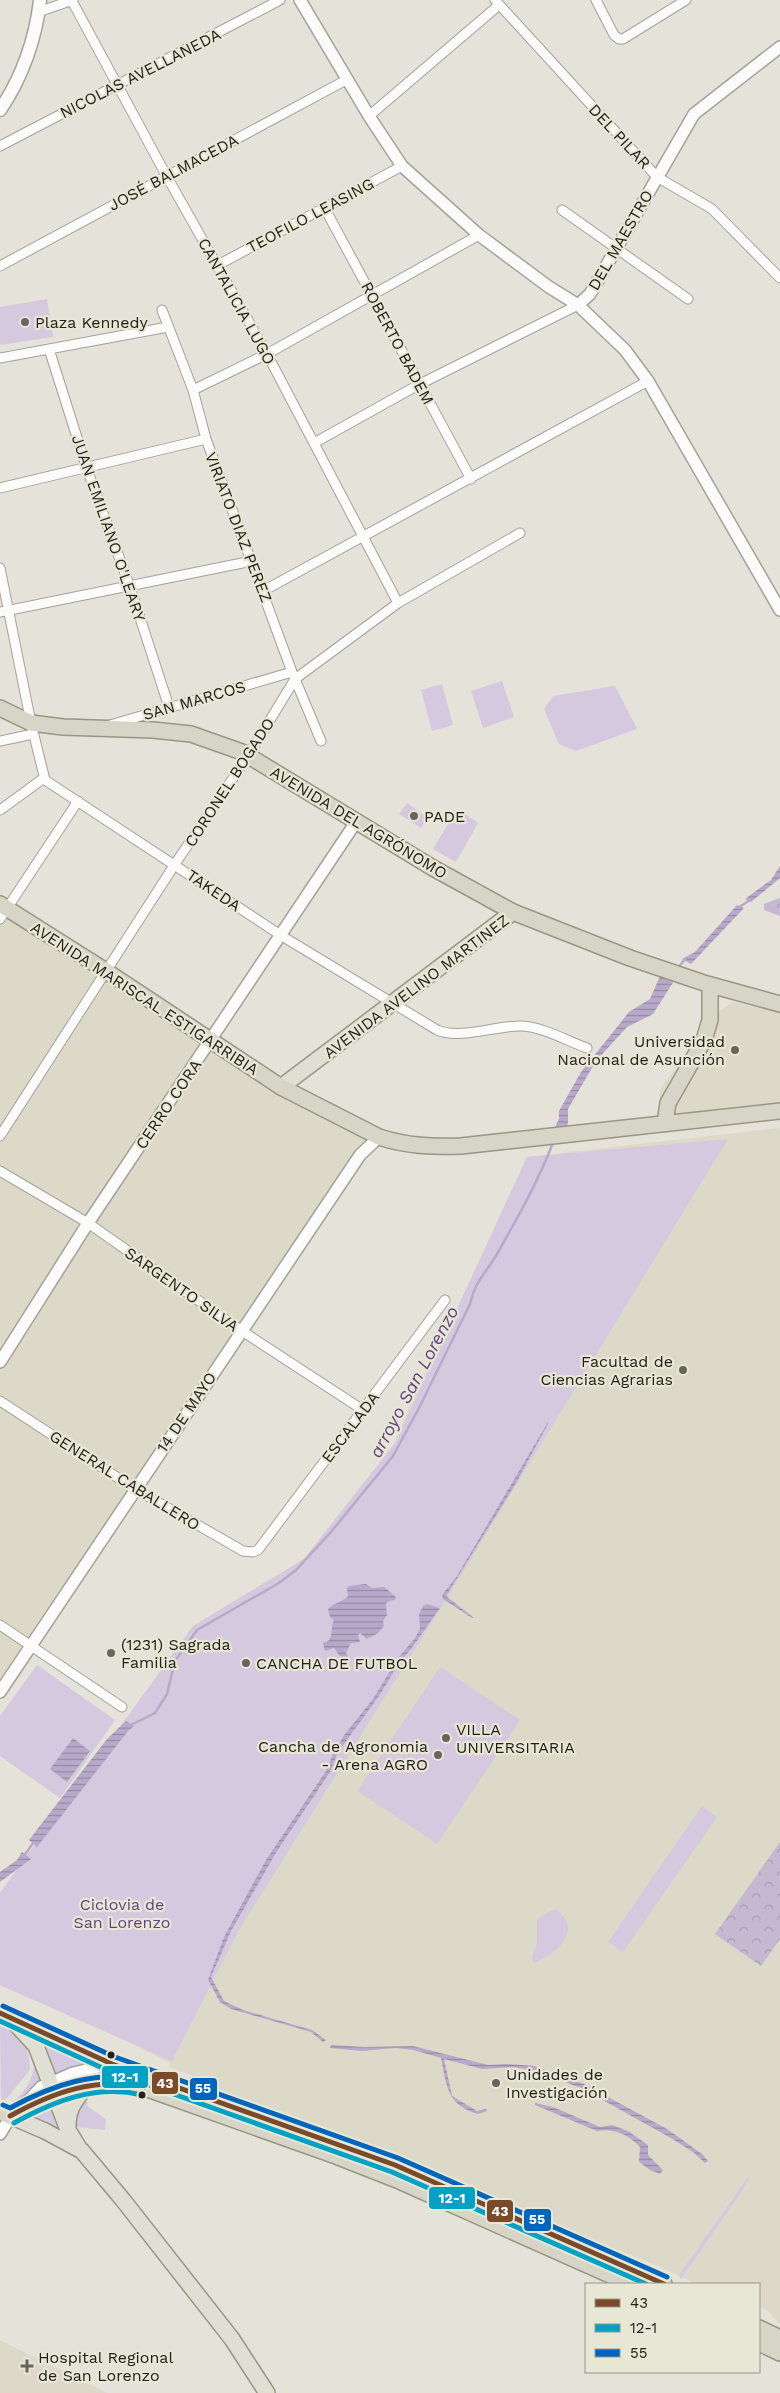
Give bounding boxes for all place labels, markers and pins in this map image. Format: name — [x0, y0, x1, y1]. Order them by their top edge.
place label: Plaza Kennedy — [35, 313, 149, 332]
marker: Plaza Kennedy — [19, 316, 31, 328]
place label: PADE — [424, 807, 465, 826]
marker: PADE — [408, 810, 420, 822]
place label: Universidad Nacional de Asunción — [557, 1032, 725, 1069]
marker: Universidad Nacional de Asunción — [729, 1044, 741, 1056]
place label: Facultad de Ciencias Agrarias — [540, 1352, 673, 1389]
marker: Facultad de Ciencias Agrarias — [677, 1364, 689, 1376]
place label: (1231) Sagrada Familia — [121, 1635, 231, 1672]
marker: (1231) Sagrada Familia — [105, 1647, 117, 1659]
place label: CANCHA DE FUTBOL — [256, 1654, 418, 1673]
marker: CANCHA DE FUTBOL — [240, 1657, 252, 1669]
place label: VILLA UNIVERSITARIA — [456, 1720, 575, 1757]
marker: VILLA UNIVERSITARIA — [440, 1732, 452, 1744]
place label: Cancha de Agronomia - Arena AGRO — [258, 1737, 428, 1774]
marker: Cancha de Agronomia - Arena AGRO — [432, 1749, 444, 1761]
unlabelled marker — [106, 2050, 116, 2060]
place label: Unidades de Investigación — [506, 2065, 608, 2102]
marker: Unidades de Investigación — [490, 2077, 502, 2089]
unlabelled marker — [137, 2090, 147, 2100]
place label: Hospital Regional de San Lorenzo — [38, 2348, 173, 2385]
marker: Hospital Regional de San Lorenzo — [20, 2359, 34, 2373]

